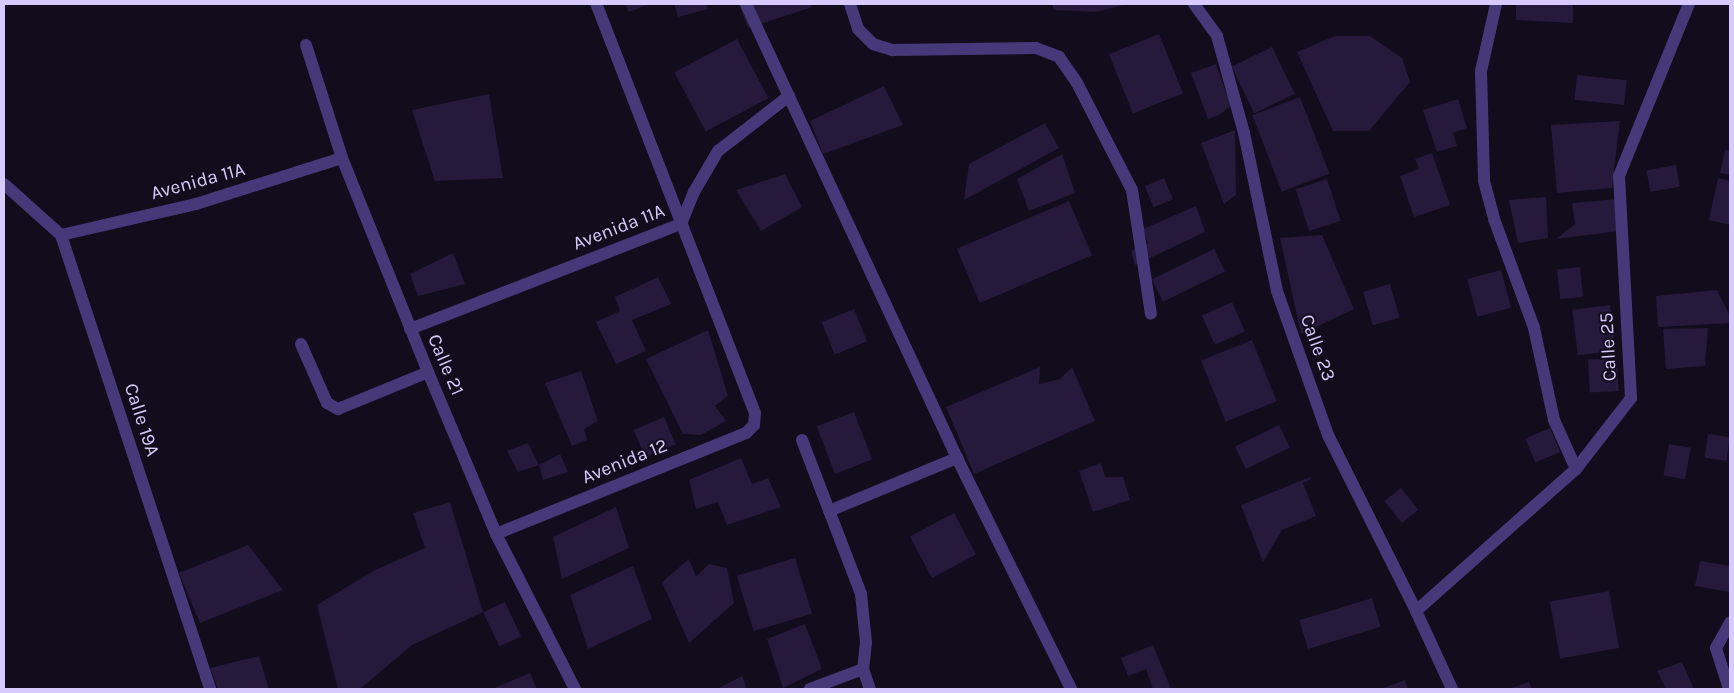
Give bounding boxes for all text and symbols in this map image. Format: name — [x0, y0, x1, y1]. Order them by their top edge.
street label: Avenida 11A — [148, 158, 248, 206]
street label: Avenida 11A — [570, 200, 668, 256]
street label: Calle 23 — [1294, 312, 1340, 384]
street label: Calle 25 — [1596, 312, 1622, 382]
street label: Calle 21 — [422, 331, 468, 399]
street label: Calle 19A — [119, 381, 163, 459]
street label: Avenida 12 — [579, 434, 671, 490]

